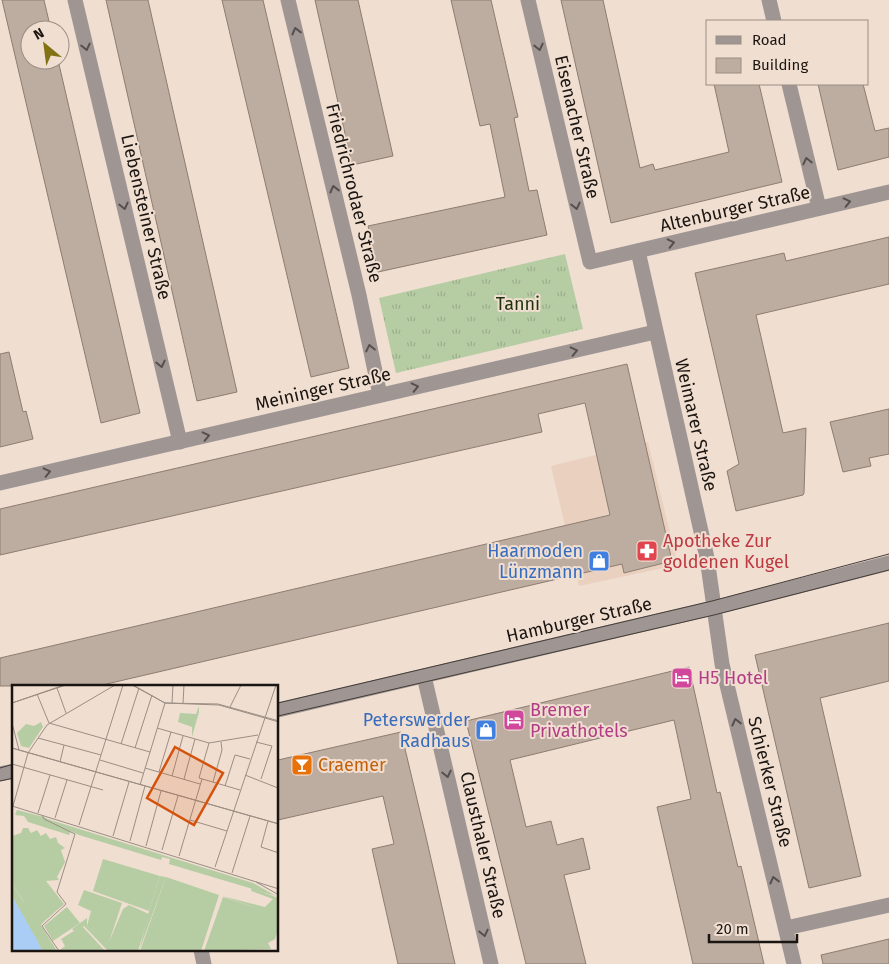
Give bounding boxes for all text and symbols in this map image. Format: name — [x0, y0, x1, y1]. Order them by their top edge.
north arrow — [20, 20, 70, 70]
legend — [706, 20, 869, 85]
text: N — [31, 24, 47, 44]
one-way arrow — [291, 27, 302, 36]
text: Road — [752, 31, 787, 49]
one-way arrow — [80, 43, 91, 52]
one-way arrow — [533, 43, 544, 52]
street label: Eisenacher Straße — [550, 53, 604, 201]
text: Building — [752, 56, 808, 74]
street label: Friedrichrodaer Straße — [321, 101, 387, 285]
street label: Liebensteiner Straße — [116, 132, 176, 302]
one-way arrow — [802, 156, 813, 165]
street label: Altenburger Straße — [658, 181, 812, 237]
one-way arrow — [329, 185, 340, 194]
one-way arrow — [842, 197, 851, 208]
one-way arrow — [118, 201, 129, 210]
one-way arrow — [570, 201, 581, 210]
one-way arrow — [667, 238, 676, 249]
park label: Tanni — [496, 293, 540, 315]
one-way arrow — [366, 343, 376, 352]
one-way arrow — [569, 346, 578, 357]
street label: Weimarer Straße — [670, 356, 722, 494]
one-way arrow — [155, 359, 166, 368]
street label: Meininger Straße — [253, 363, 393, 415]
one-way arrow — [411, 382, 420, 393]
one-way arrow — [201, 431, 210, 442]
one-way arrow — [43, 467, 52, 478]
place label: Apotheke Zur goldenen Kugel — [663, 530, 789, 573]
pharmacy icon: Apotheke Zur goldenen Kugel — [635, 539, 659, 563]
place label: Haarmoden Lünzmann — [487, 540, 583, 583]
shop icon: Haarmoden Lünzmann — [587, 549, 611, 573]
street label: Hamburger Straße — [504, 593, 654, 647]
hotel icon: H5 Hotel — [670, 666, 694, 690]
place label: H5 Hotel — [698, 667, 768, 689]
inset map — [12, 685, 279, 952]
place label: Bremer Privathotels — [530, 699, 628, 742]
hotel icon: Bremer Privathotels — [502, 708, 526, 732]
place label: Peterswerder Radhaus — [363, 709, 470, 752]
street label: Schierker Straße — [743, 714, 797, 850]
shop icon: Peterswerder Radhaus — [474, 718, 498, 742]
one-way arrow — [731, 718, 742, 727]
bar icon: Craemer — [290, 753, 314, 777]
place label: Craemer — [318, 754, 386, 776]
street label: Clausthaler Straße — [455, 769, 511, 921]
one-way arrow — [441, 770, 452, 779]
one-way arrow — [769, 876, 780, 885]
scale bar — [709, 912, 796, 944]
text: 20 m — [716, 920, 749, 938]
one-way arrow — [478, 928, 489, 937]

